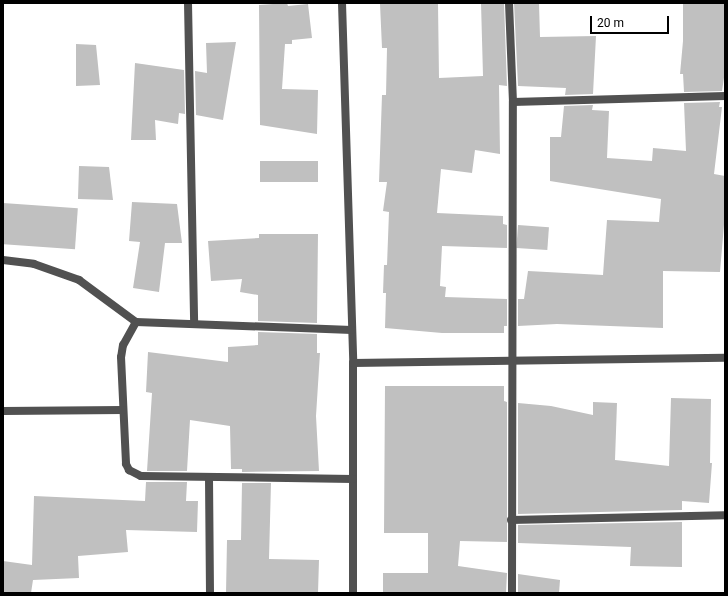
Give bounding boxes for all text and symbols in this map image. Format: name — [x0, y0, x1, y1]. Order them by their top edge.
scale bar — [592, 8, 671, 34]
text: 20 m — [597, 16, 624, 30]

